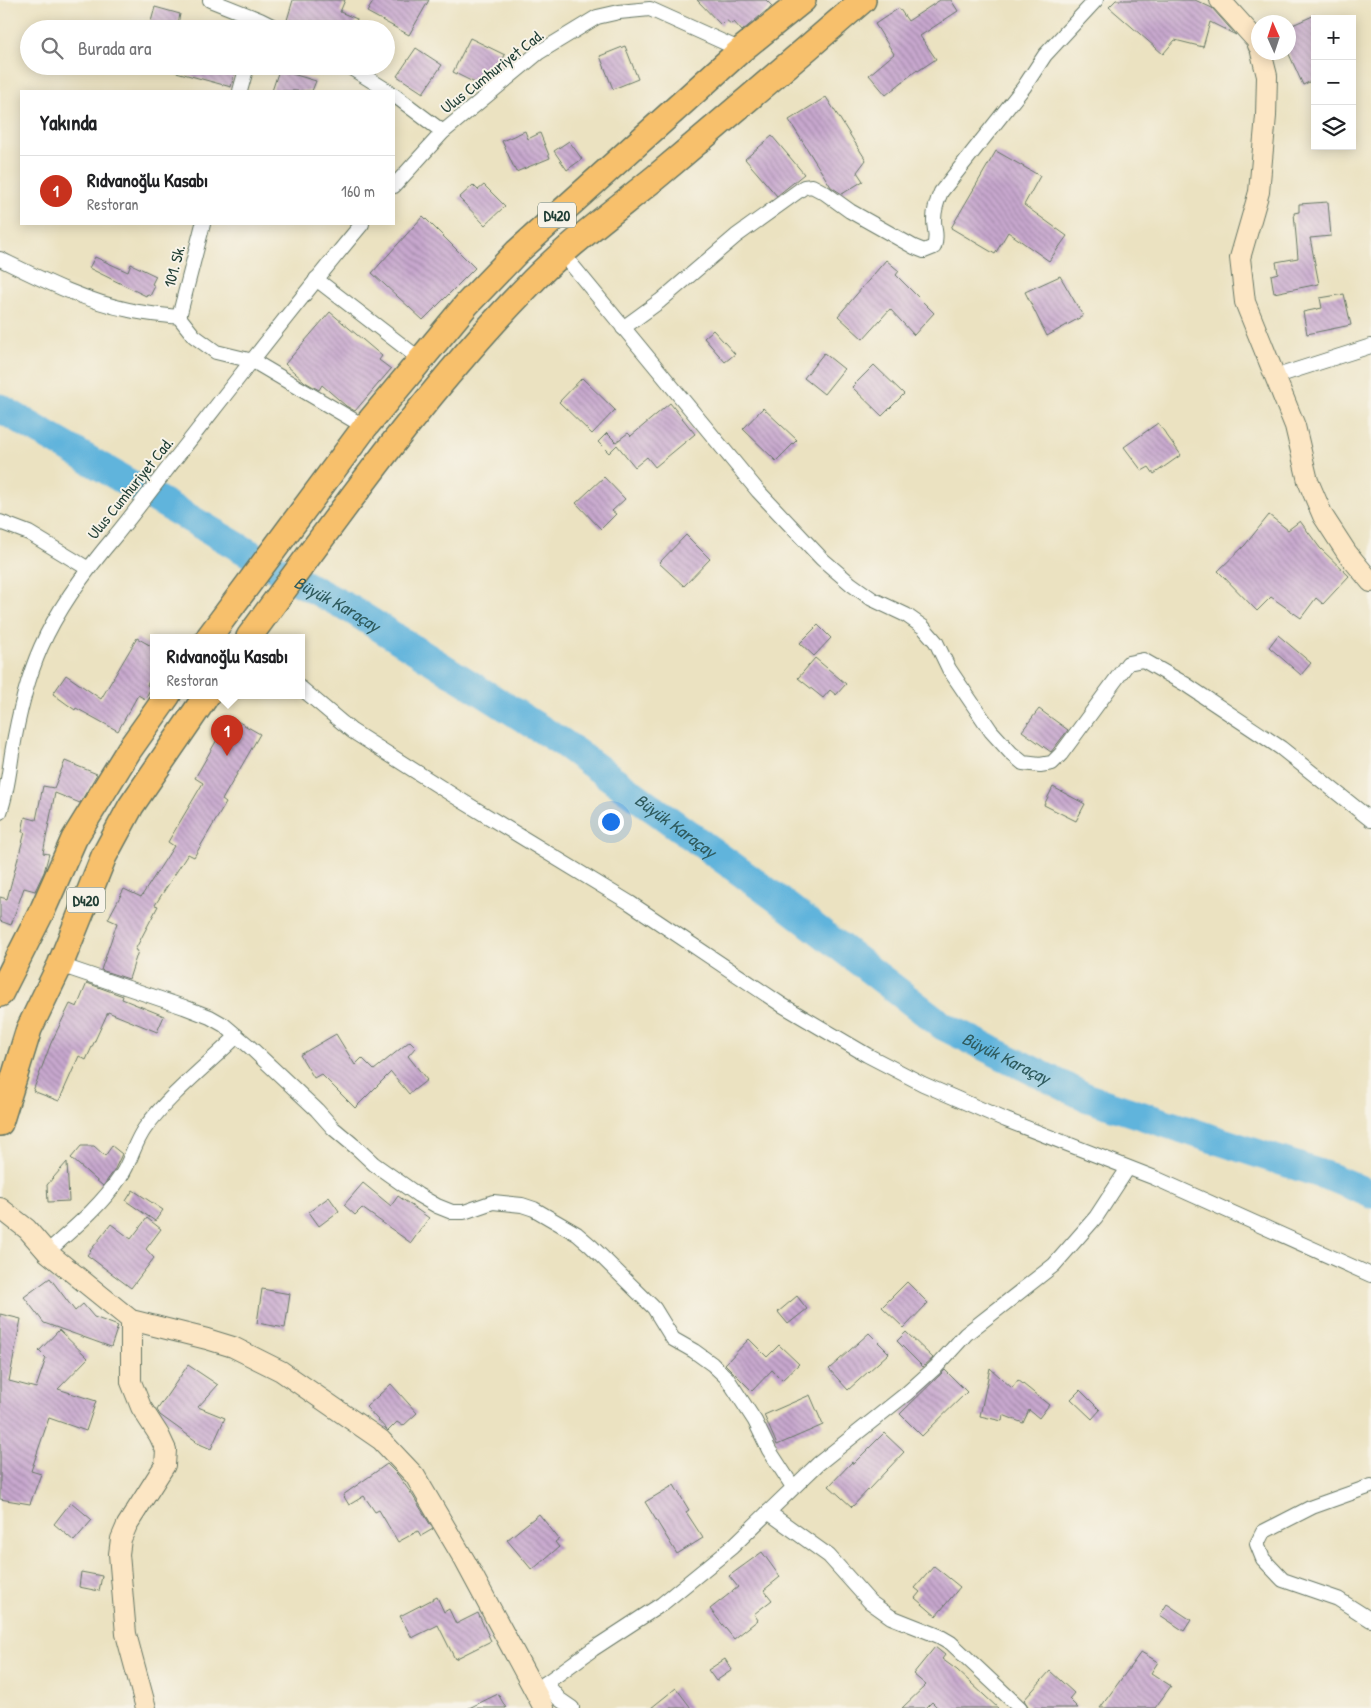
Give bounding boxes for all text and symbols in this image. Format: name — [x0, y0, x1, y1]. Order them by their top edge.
north arrow — [1251, 15, 1296, 60]
map controls — [1311, 15, 1356, 150]
button: + — [1311, 15, 1356, 60]
search box — [20, 20, 395, 75]
street label: Ulus Cumhuriyet Cad. — [436, 24, 548, 118]
icon: search — [38, 34, 66, 62]
text: Burada ara — [78, 35, 151, 61]
button: − — [1311, 60, 1356, 105]
button: layers — [1311, 105, 1356, 150]
text: Yakında — [40, 108, 97, 137]
text: Rıdvanoğlu Kasabı — [87, 167, 208, 193]
text: 1 — [53, 180, 59, 202]
text: 160 m — [341, 180, 375, 202]
text: Restoran — [87, 193, 138, 215]
road number: D420 — [538, 202, 576, 228]
street label: 101. Sk. — [158, 242, 190, 290]
street label: Ulus Cumhuriyet Cad. — [82, 432, 178, 544]
water label: Büyük Karaçay — [290, 569, 387, 639]
popup — [150, 634, 305, 699]
text: Rıdvanoğlu Kasabı — [167, 643, 288, 669]
text: Restoran — [167, 669, 218, 691]
pin: 1 — [211, 715, 243, 756]
water label: Büyük Karaçay — [630, 787, 724, 865]
your location — [598, 809, 624, 835]
road number: D420 — [67, 888, 105, 912]
water label: Büyük Karaçay — [958, 1025, 1057, 1091]

